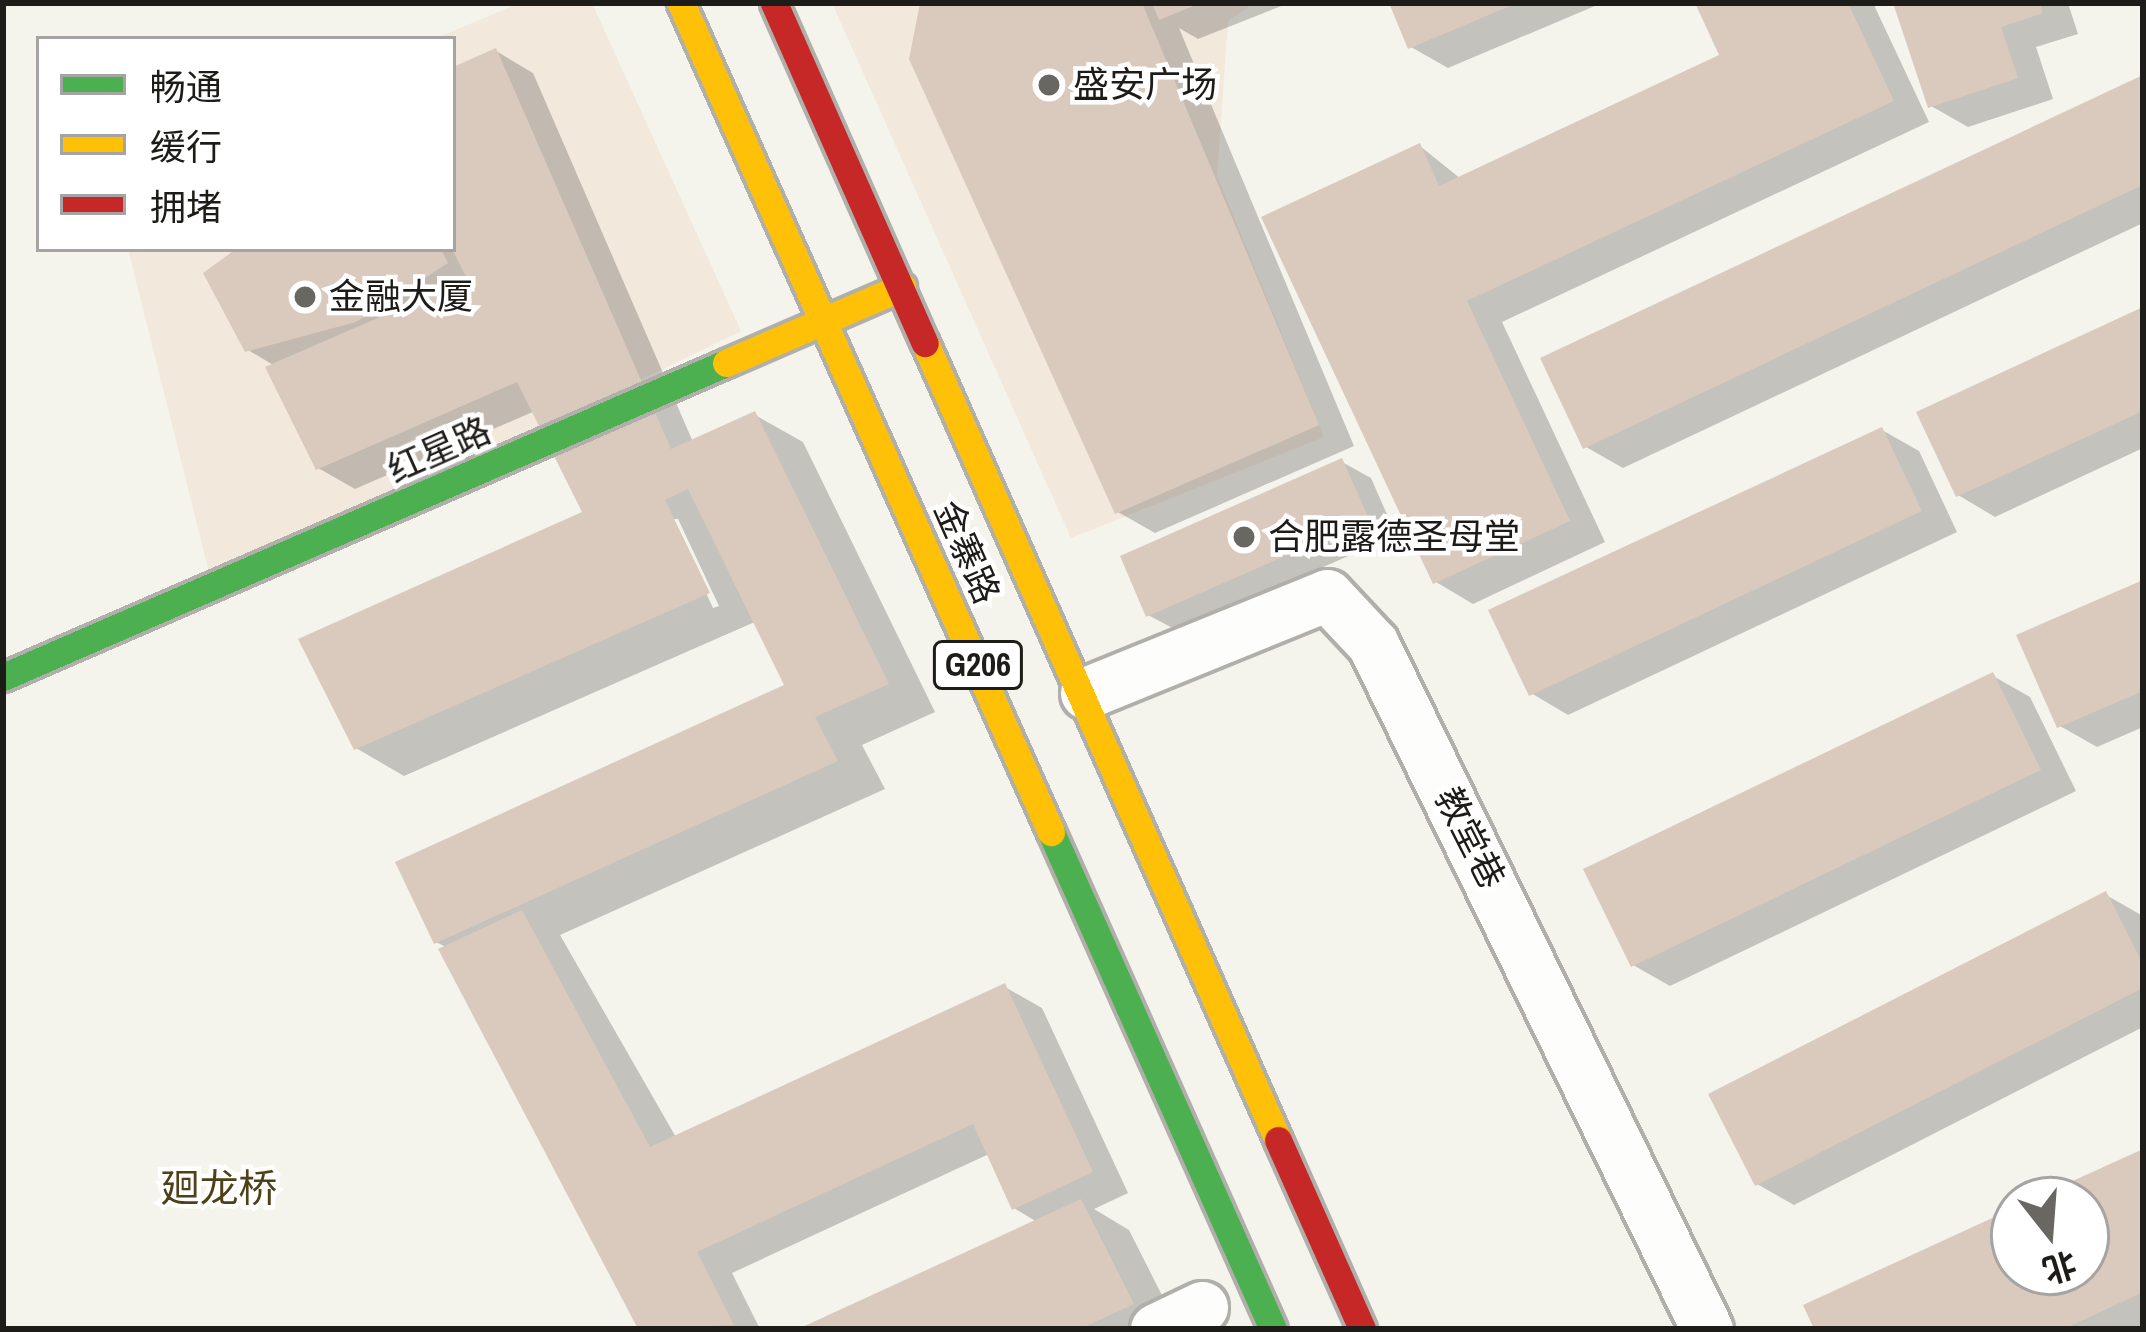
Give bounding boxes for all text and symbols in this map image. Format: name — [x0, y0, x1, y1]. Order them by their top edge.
legend — [36, 36, 456, 252]
text: 畅通 — [150, 63, 222, 111]
place label: 盛安广场 — [1073, 63, 1217, 107]
marker: 盛安广场 — [1036, 72, 1062, 98]
text: 缓行 — [150, 123, 222, 171]
text: 拥堵 — [150, 183, 222, 231]
place label: 金融大厦 — [329, 275, 473, 319]
marker: 金融大厦 — [292, 284, 318, 310]
street label: 红星路 — [381, 408, 497, 492]
street label: 金寨路 — [925, 494, 1009, 610]
place label: 合肥露德圣母堂 — [1268, 515, 1520, 559]
marker: 合肥露德圣母堂 — [1231, 524, 1257, 550]
road number: G206 — [930, 638, 1026, 692]
street label: 教堂巷 — [1426, 780, 1514, 896]
district label: 廻龙桥 — [161, 1165, 277, 1211]
north arrow — [1990, 1176, 2110, 1296]
text: 北 — [2037, 1242, 2082, 1293]

